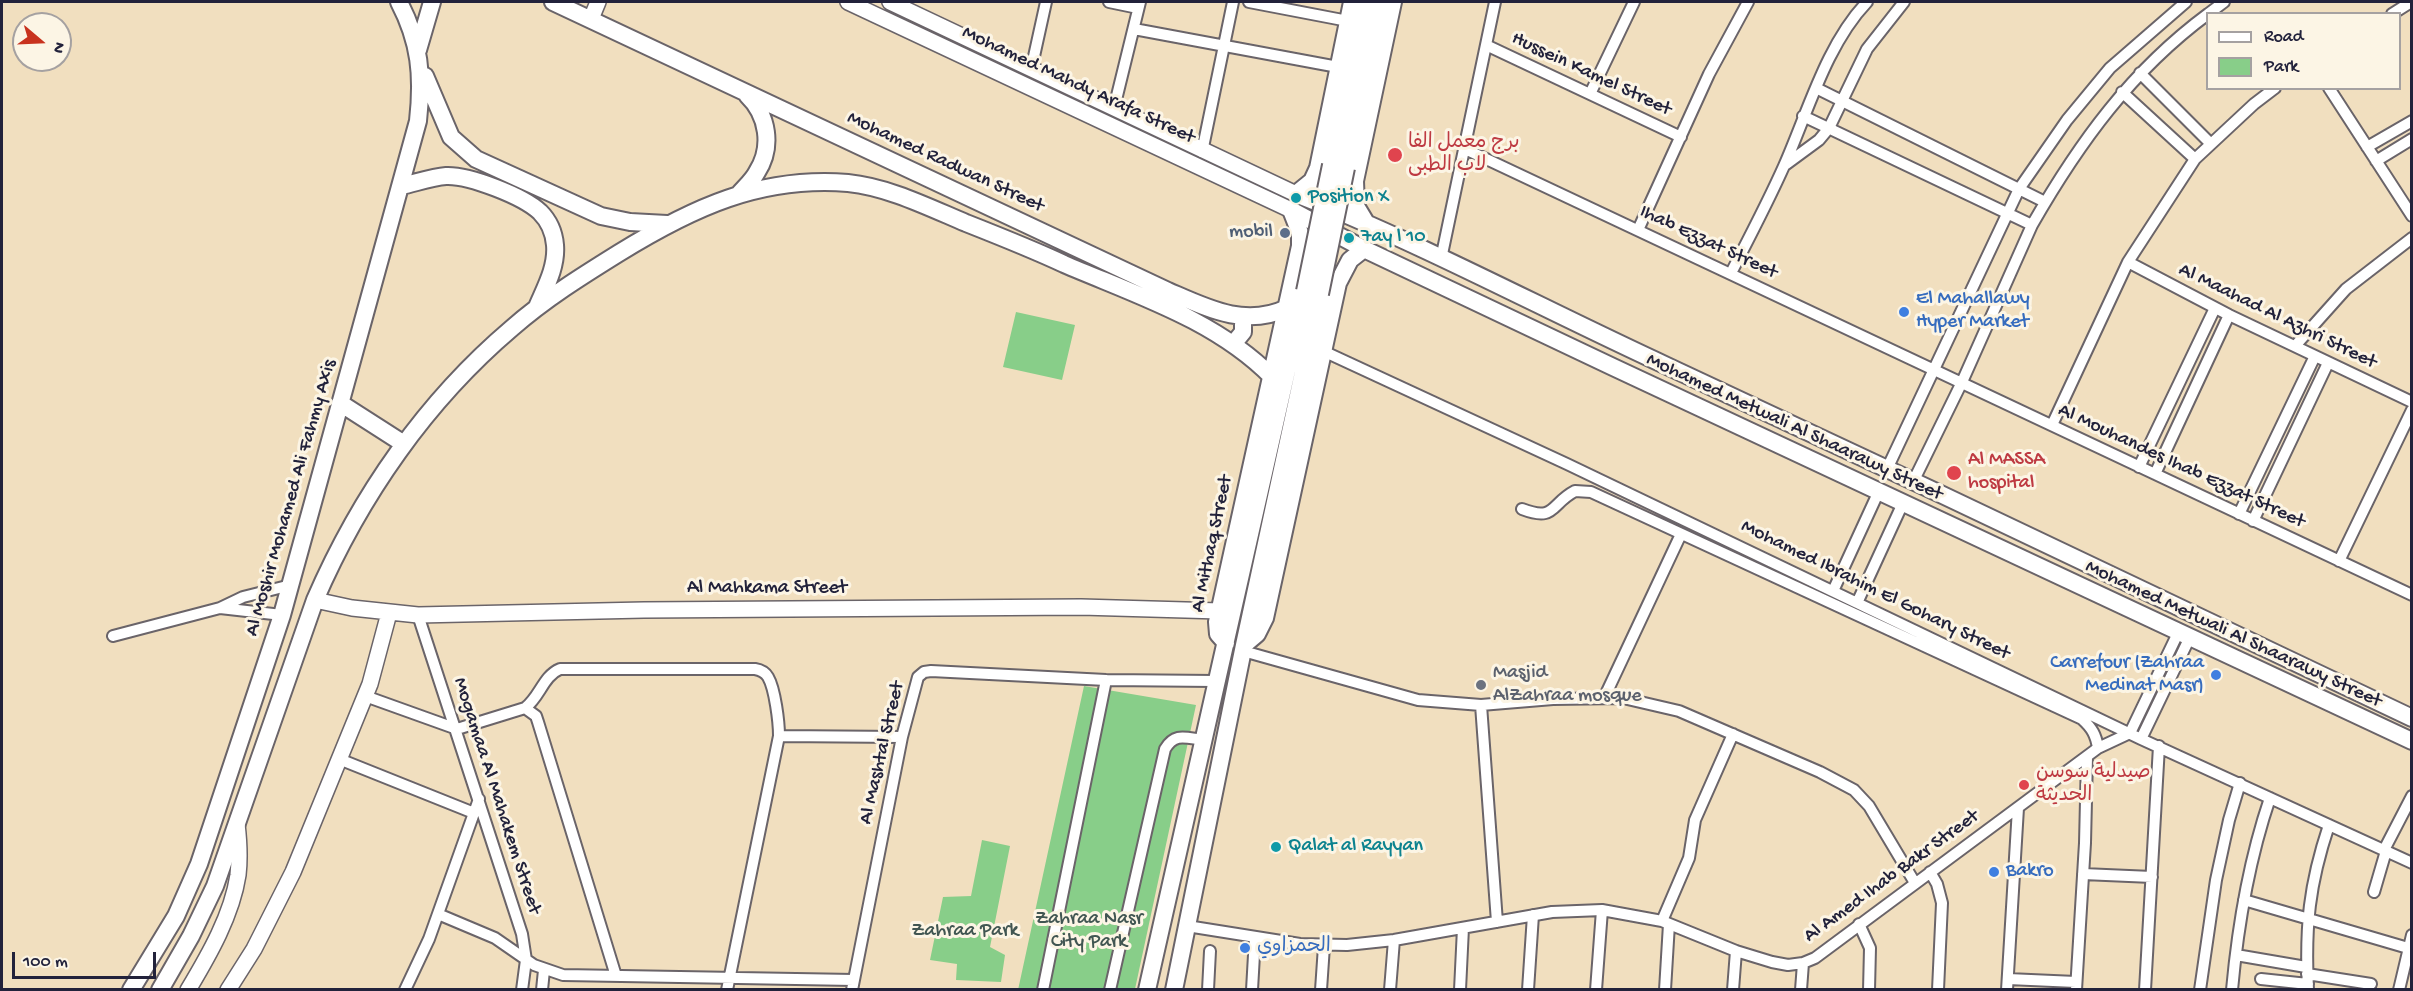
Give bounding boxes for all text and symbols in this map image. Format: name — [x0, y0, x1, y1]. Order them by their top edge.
north arrow — [12, 12, 72, 72]
legend — [2206, 12, 2401, 90]
street label: Mohamed Mahdy Arafa Street — [958, 21, 1198, 151]
street label: Hussein Kamel Street — [1507, 27, 1675, 123]
text: Road — [2264, 27, 2303, 48]
text: N — [47, 39, 68, 55]
text: Park — [2264, 57, 2298, 78]
street label: Mohamed Radwan Street — [843, 107, 1047, 219]
place label: برج معمل الفا لاب الطبى — [1408, 132, 1520, 179]
marker: برج معمل الفا لاب الطبى — [1386, 146, 1404, 164]
place label: Position X — [1308, 186, 1389, 210]
marker: Position X — [1289, 191, 1303, 205]
street label: Ihab Ezzat Street — [1635, 201, 1781, 285]
place label: mobil — [1229, 221, 1273, 245]
marker: mobil — [1278, 226, 1292, 240]
place label: 7ay l 10 — [1361, 226, 1426, 250]
marker: 7ay l 10 — [1342, 231, 1356, 245]
street label: Al Maahad Al Azhri Street — [2174, 259, 2380, 375]
place label: El Mahallawy Hyper Market — [1916, 288, 2030, 335]
marker: El Mahallawy Hyper Market — [1897, 305, 1911, 319]
street label: Mohamed Metwali Al Shaarawy Street — [1642, 349, 1946, 507]
street label: Al Moshir Mohamed Ali Fahmy Axis — [241, 357, 343, 639]
street label: Al Mouhandes Ihab Ezzat Street — [2054, 399, 2308, 535]
place label: Al MASSA hospital — [1968, 449, 2045, 496]
marker: Al MASSA hospital — [1945, 464, 1963, 482]
street label: Al Mithaq Street — [1187, 473, 1239, 615]
street label: Mohamed Ibrahim El Gohary Street — [1737, 515, 2013, 667]
street label: Mohamed Metwali Al Shaarawy Street — [2081, 556, 2385, 714]
street label: Al Mahkama Street — [687, 577, 847, 601]
place label: Carrefour (Zahraa Medinat Masr) — [2050, 652, 2204, 699]
place label: Masjid AlZahraa mosque — [1493, 662, 1642, 709]
marker: Carrefour (Zahraa Medinat Masr) — [2209, 668, 2223, 682]
street label: Mogamaa Al Mahakem Street — [446, 675, 546, 917]
marker: Masjid AlZahraa mosque — [1474, 678, 1488, 692]
street label: Al Mashtal Street — [855, 679, 911, 827]
place label: صيدلية سوسن الحديثة — [2036, 762, 2151, 809]
marker: صيدلية سوسن الحديثة — [2017, 778, 2031, 792]
street label: Al Amed Ihab Bakr Street — [1800, 805, 1984, 949]
place label: Qalat al Rayyan — [1288, 835, 1423, 859]
marker: Qalat al Rayyan — [1269, 840, 1283, 854]
place label: Bakro — [2006, 860, 2054, 884]
marker: Bakro — [1987, 865, 2001, 879]
park label: Zahraa Nasr City Park — [1035, 908, 1143, 955]
park label: Zahraa Park — [912, 920, 1018, 944]
place label: الحمزاوي — [1257, 936, 1331, 960]
scale bar — [15, 940, 159, 978]
marker: الحمزاوي — [1238, 941, 1252, 955]
text: 100 m — [23, 952, 68, 973]

